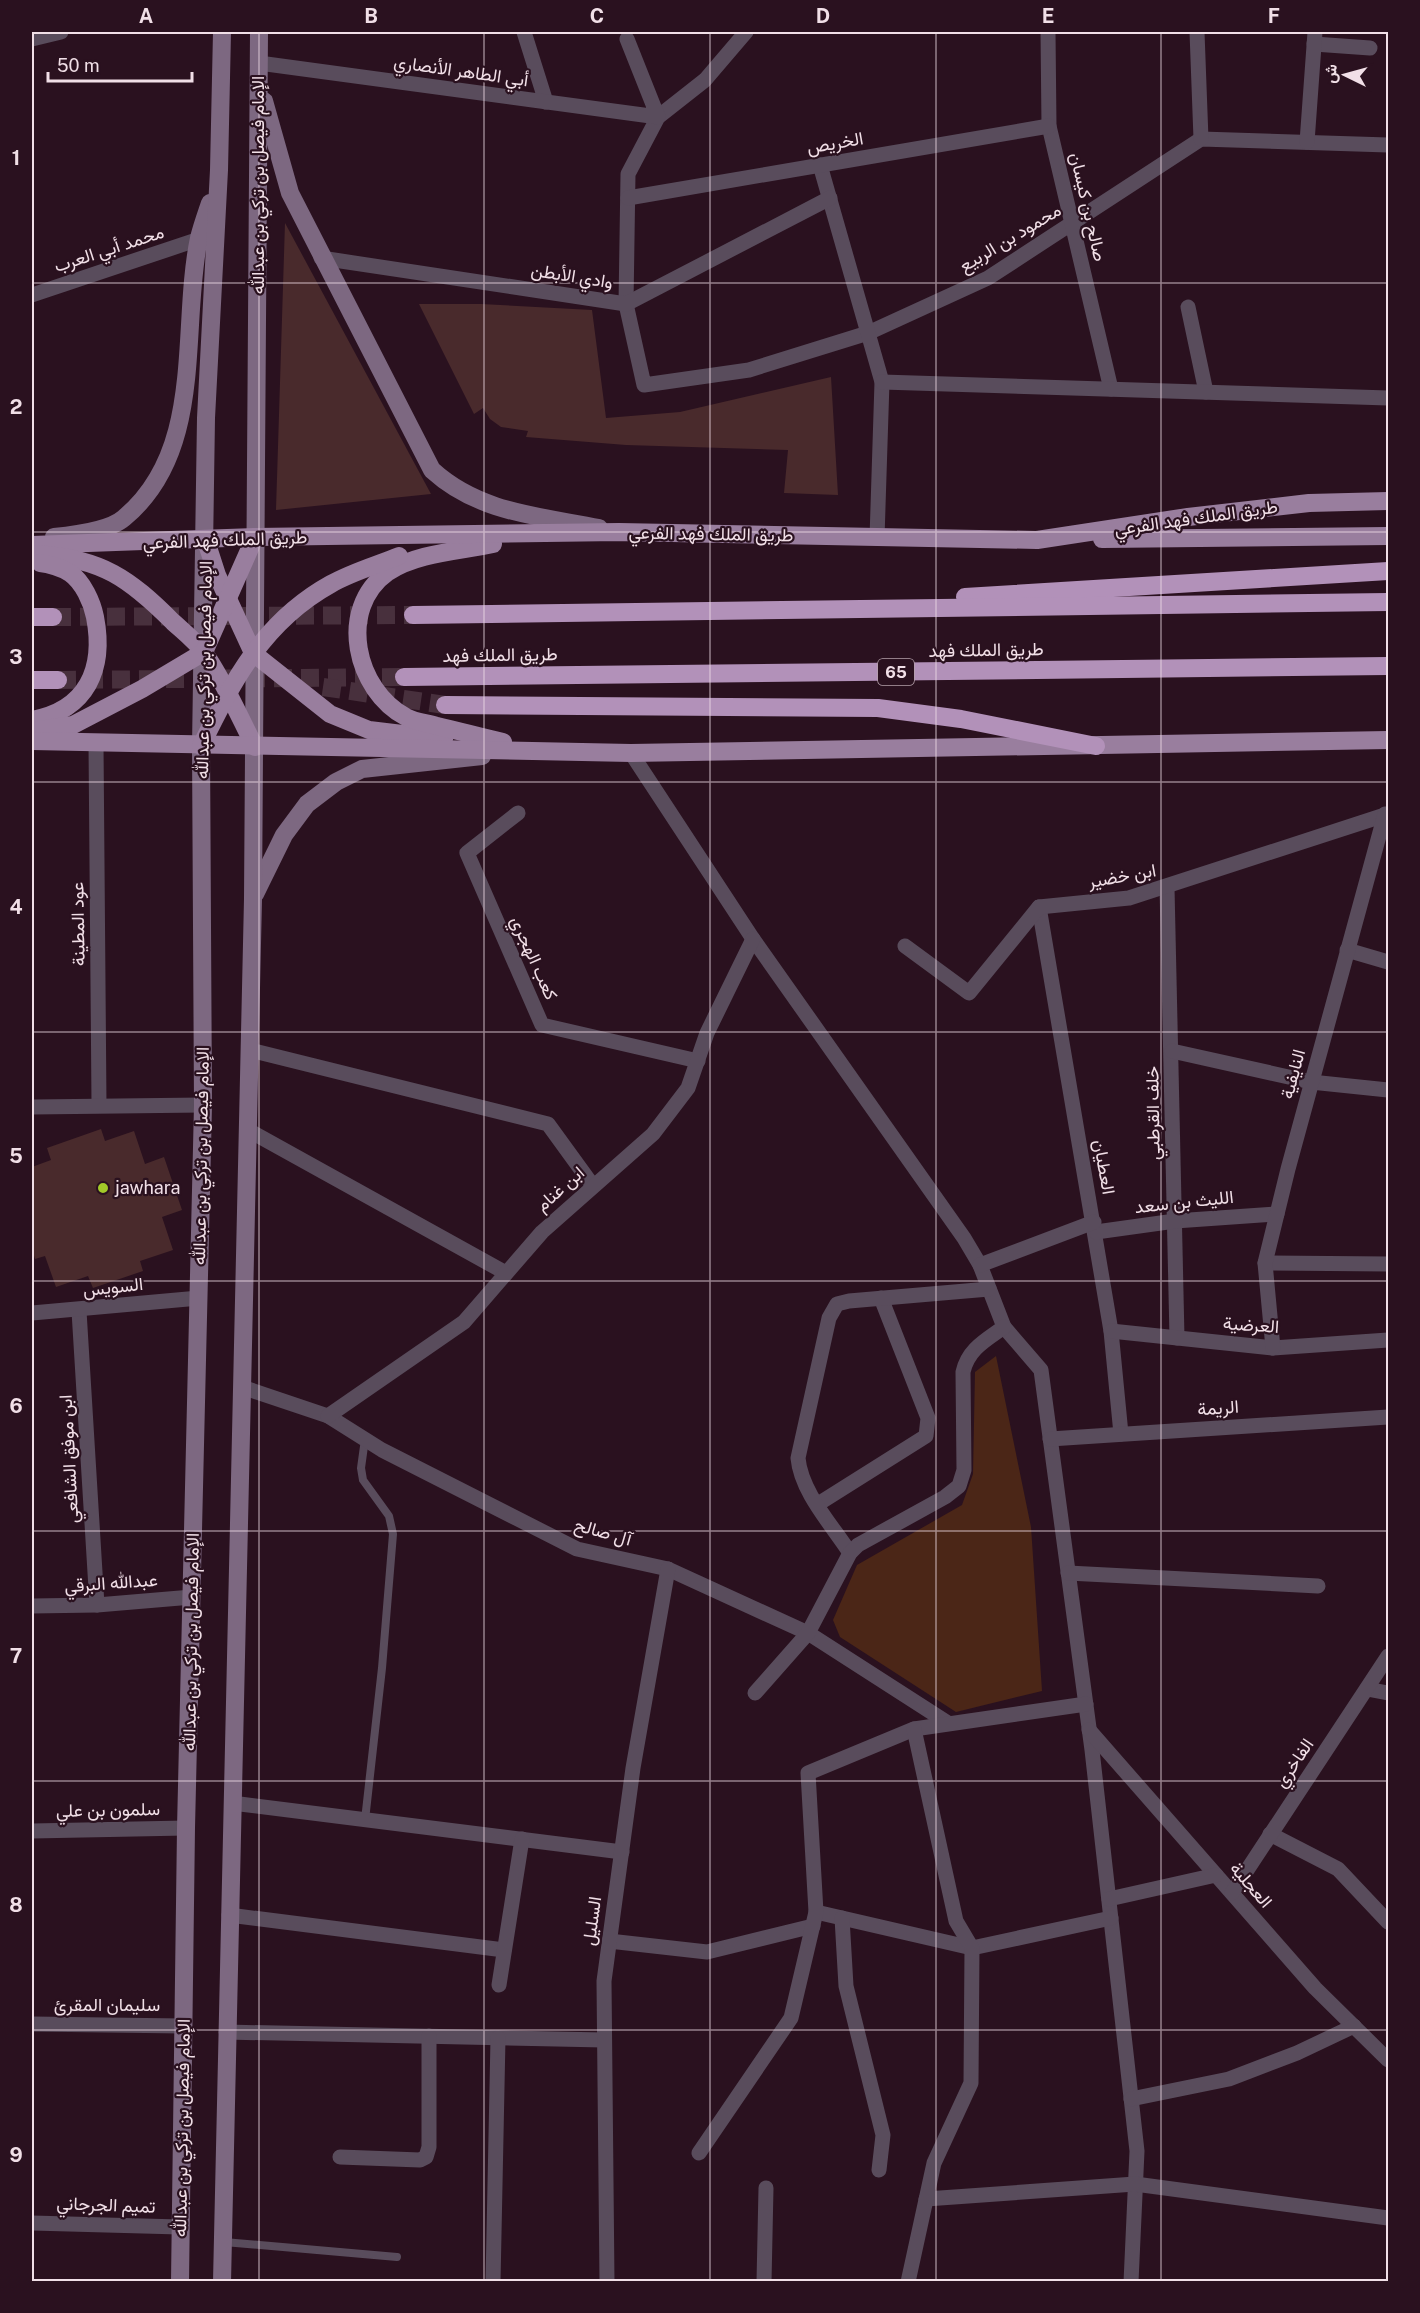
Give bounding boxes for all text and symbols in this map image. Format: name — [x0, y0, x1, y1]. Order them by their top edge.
text: A — [139, 4, 153, 28]
text: B — [364, 4, 378, 28]
text: C — [590, 4, 604, 28]
text: D — [816, 4, 830, 28]
text: E — [1042, 4, 1054, 28]
text: F — [1268, 4, 1280, 28]
scale bar — [48, 45, 192, 83]
north arrow — [1315, 45, 1375, 105]
street label: أبي الطاهر الأنصاري — [392, 51, 530, 95]
text: 50 m — [57, 55, 100, 76]
text: ش — [1320, 63, 1341, 84]
street label: الإمام فيصل بن تركي بن عبدالله — [247, 76, 273, 294]
street label: الخريص — [805, 127, 865, 159]
text: 1 — [12, 146, 20, 170]
street label: صالح بن كيسان — [1064, 150, 1111, 264]
street label: محمود بن الربيع — [955, 199, 1066, 278]
street label: محمد أبي العرب — [51, 221, 168, 281]
street label: وادي الأبطن — [529, 259, 615, 297]
text: 2 — [10, 395, 22, 419]
street label: طريق الملك فهد الفرعي — [1113, 496, 1280, 544]
street label: طريق الملك فهد الفرعي — [628, 522, 794, 550]
street label: طريق الملك فهد الفرعي — [142, 526, 308, 558]
street label: الإمام فيصل بن تركي بن عبدالله — [191, 561, 221, 779]
street label: طريق الملك فهد — [928, 638, 1044, 662]
street label: طريق الملك فهد — [442, 643, 558, 667]
text: 3 — [9, 645, 23, 669]
road number: 65 — [878, 659, 914, 685]
street label: ابن خضير — [1085, 859, 1158, 893]
street label: عود المطينة — [66, 882, 90, 966]
text: 4 — [9, 895, 23, 919]
street label: كعب الهجري — [502, 913, 562, 1005]
street label: الإمام فيصل بن تركي بن عبدالله — [188, 1047, 218, 1265]
street label: النايفية — [1276, 1047, 1309, 1101]
street label: خلف القرطبي — [1141, 1066, 1169, 1160]
street label: العطيان — [1089, 1138, 1120, 1196]
text: 5 — [9, 1144, 23, 1168]
street label: ابن غنام — [531, 1162, 590, 1217]
place label: jawhara — [114, 1177, 180, 1198]
marker: jawhara — [96, 1181, 110, 1195]
street label: الليث بن سعد — [1133, 1186, 1235, 1218]
street label: السويس — [82, 1273, 144, 1301]
street label: العرضية — [1222, 1312, 1280, 1338]
text: 6 — [9, 1394, 23, 1418]
street label: ابن موفق الشافعي — [55, 1394, 87, 1524]
street label: الريمة — [1196, 1396, 1240, 1420]
street label: آل صالح — [572, 1513, 636, 1552]
street label: الإمام فيصل بن تركي بن عبدالله — [178, 1533, 208, 1751]
street label: عبدالله البرقي — [64, 1569, 159, 1601]
text: 7 — [10, 1644, 22, 1668]
street label: الفاخري — [1270, 1734, 1322, 1794]
street label: سلمون بن علي — [56, 1798, 160, 1826]
street label: العجلية — [1226, 1858, 1277, 1912]
text: 8 — [9, 1893, 23, 1917]
street label: السليل — [578, 1895, 606, 1947]
street label: سليمان المقرئ — [54, 1994, 160, 2016]
street label: الإمام فيصل بن تركي بن عبدالله — [169, 2019, 199, 2237]
text: 9 — [9, 2143, 23, 2167]
street label: تميم الجرجاني — [56, 2192, 156, 2222]

